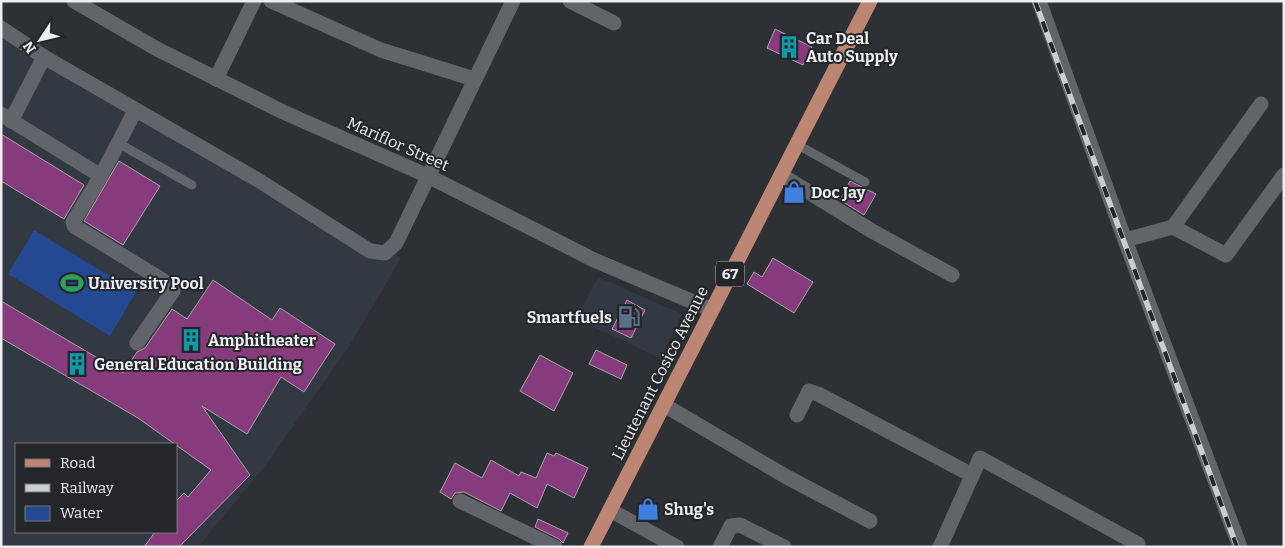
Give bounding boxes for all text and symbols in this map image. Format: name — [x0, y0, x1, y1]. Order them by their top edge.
north arrow — [15, 15, 65, 65]
place label: Car Deal Auto Supply — [806, 29, 898, 66]
building icon: Car Deal Auto Supply — [776, 34, 802, 60]
text: N — [20, 38, 40, 56]
street label: Mariflor Street — [344, 113, 452, 175]
shop icon: Doc Jay — [781, 179, 807, 205]
place label: Doc Jay — [811, 183, 865, 202]
road number: 67 — [716, 262, 744, 286]
sports icon: University Pool — [59, 270, 85, 296]
place label: University Pool — [88, 274, 204, 293]
street label: Lieutenant Cosico Avenue — [608, 283, 712, 463]
fuel station icon: Smartfuels — [616, 304, 642, 330]
place label: Smartfuels — [527, 308, 612, 327]
building icon: Amphitheater — [178, 327, 204, 353]
place label: Amphitheater — [208, 331, 316, 350]
building icon: General Education Building — [64, 351, 90, 377]
place label: General Education Building — [94, 355, 302, 374]
legend — [15, 443, 178, 533]
text: Road — [60, 454, 95, 472]
text: Railway — [60, 479, 114, 497]
shop icon: Shug's — [635, 496, 661, 522]
place label: Shug's — [664, 500, 714, 519]
text: Water — [60, 504, 103, 522]

